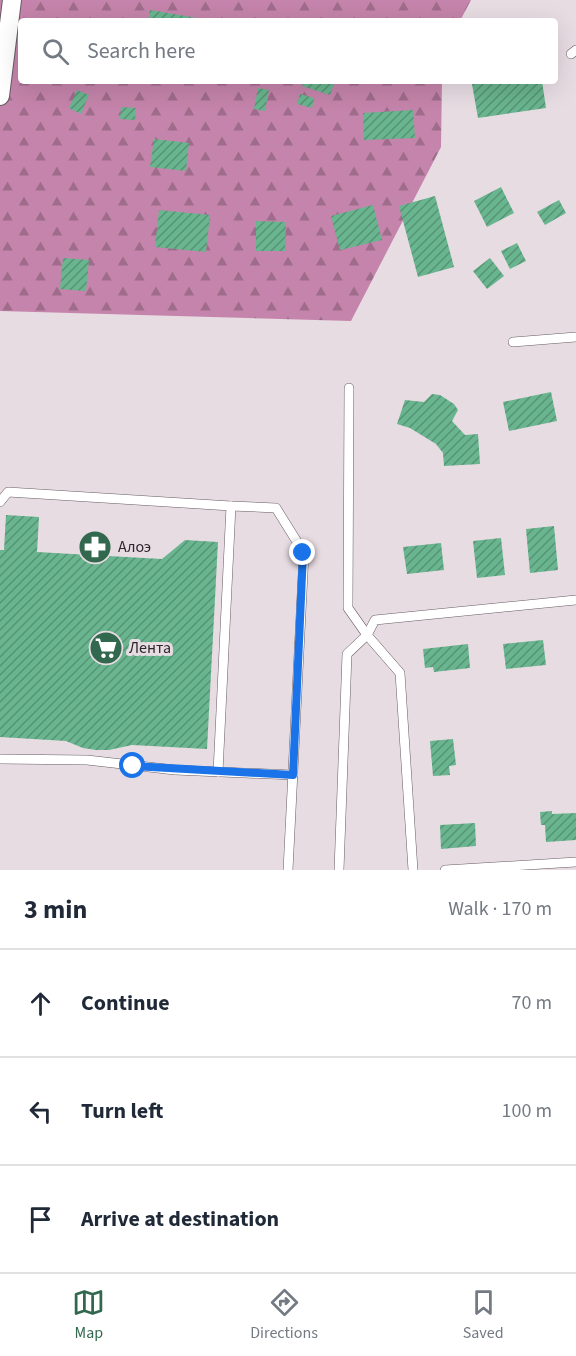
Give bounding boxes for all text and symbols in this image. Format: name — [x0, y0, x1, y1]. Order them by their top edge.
search box — [18, 18, 558, 84]
icon: search — [39, 35, 72, 68]
text: Search here — [87, 35, 195, 67]
pharmacy icon: Алоэ — [77, 529, 113, 565]
place label: Алоэ — [118, 536, 151, 558]
route end — [289, 539, 315, 565]
supermarket icon: Лента — [88, 630, 124, 666]
place label: Лента — [129, 637, 171, 659]
route start — [119, 752, 145, 778]
text: 3 min — [24, 891, 87, 928]
text: Walk · 170 m — [448, 895, 552, 923]
icon: ahead — [24, 987, 57, 1020]
text: Continue — [81, 987, 170, 1019]
text: 70 m — [512, 989, 552, 1017]
icon: left — [24, 1095, 57, 1128]
text: Turn left — [81, 1095, 163, 1127]
text: 100 m — [502, 1097, 552, 1125]
icon: arrive — [24, 1203, 57, 1236]
text: Arrive at destination — [81, 1203, 279, 1235]
tab: Map — [72, 1286, 105, 1344]
tab: Directions — [250, 1286, 318, 1344]
tab: Saved — [463, 1286, 504, 1344]

